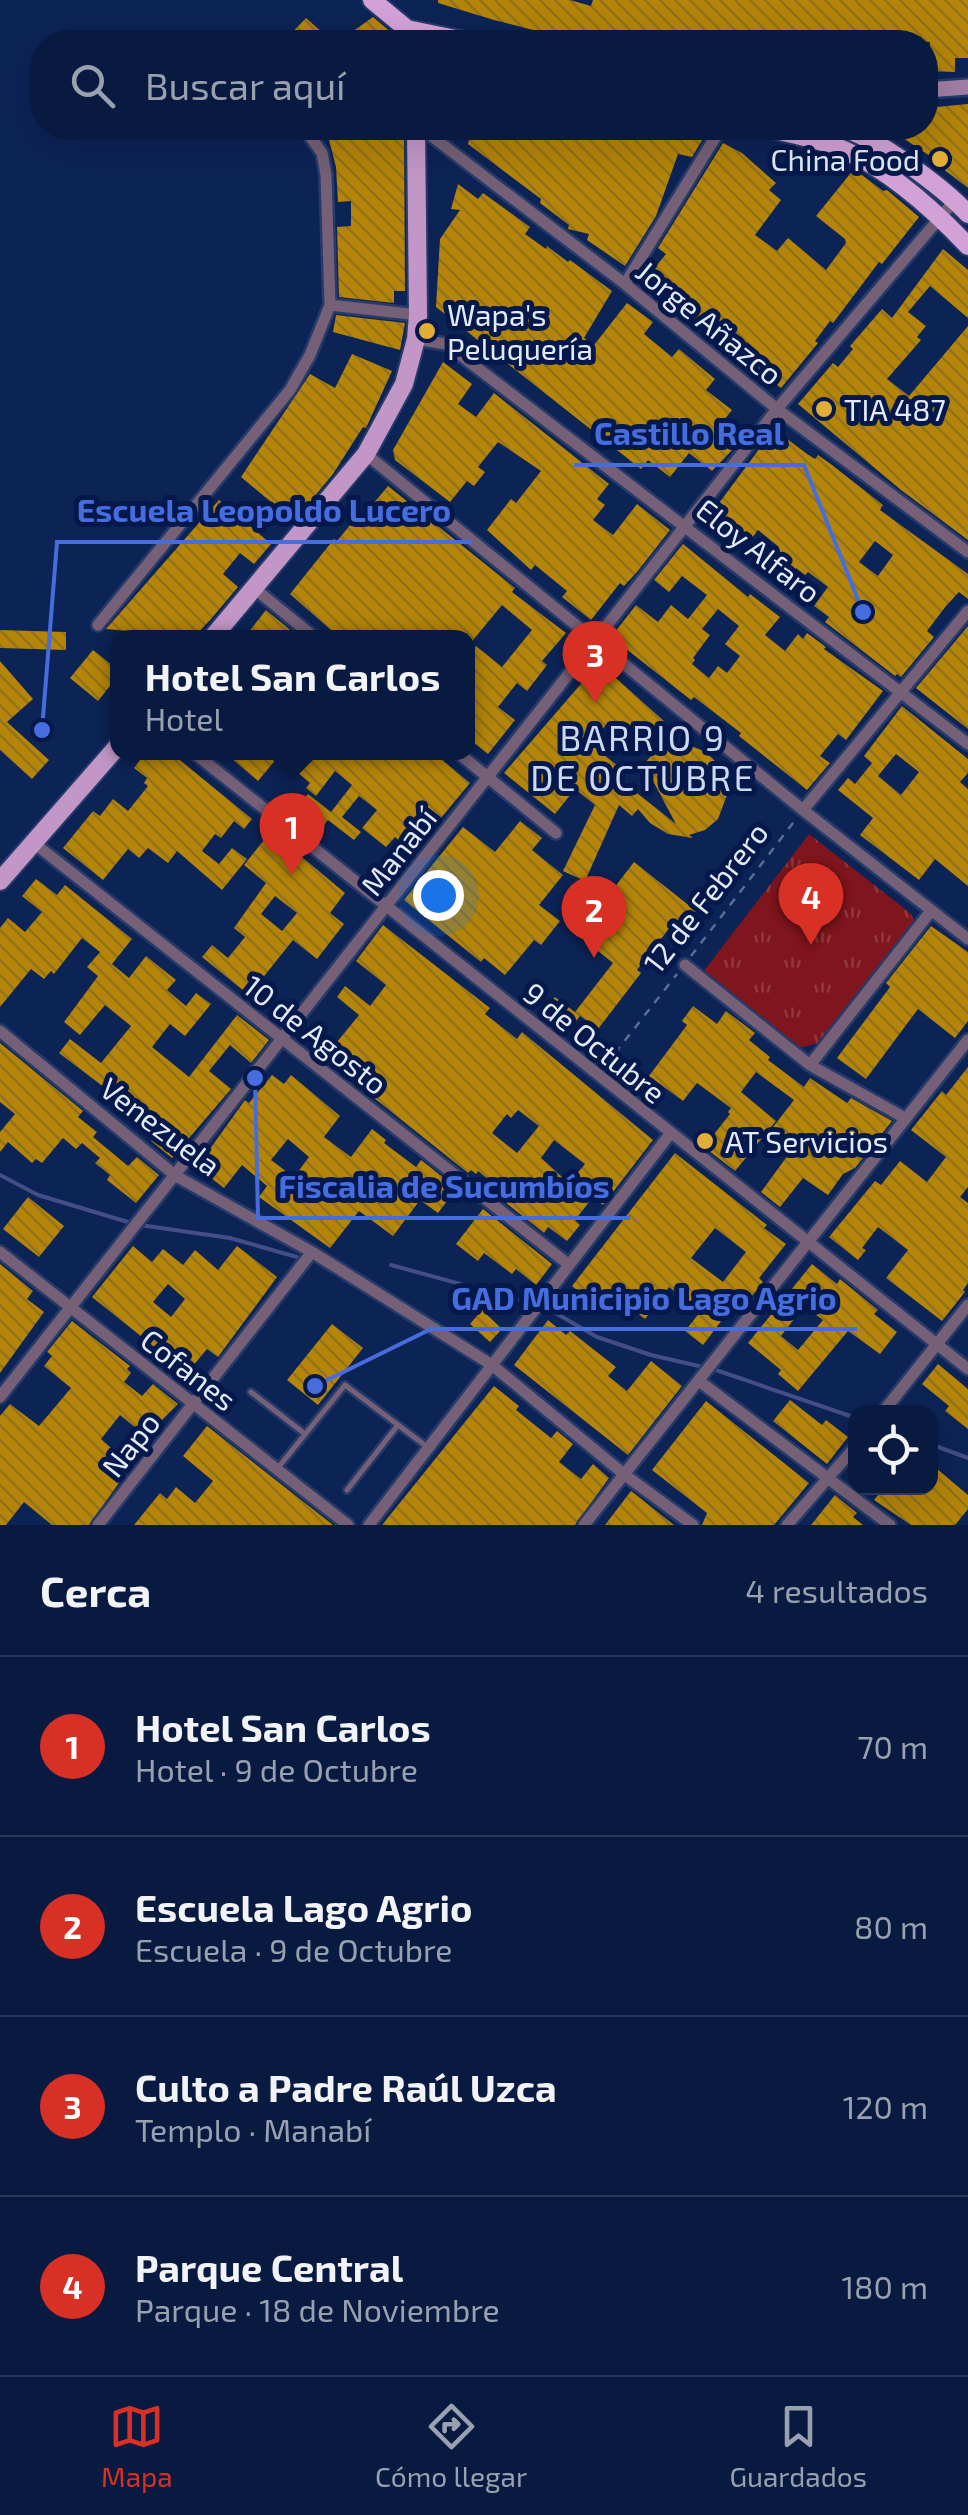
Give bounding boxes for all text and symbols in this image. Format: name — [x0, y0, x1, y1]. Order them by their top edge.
search box — [30, 30, 938, 140]
icon: search — [65, 58, 120, 113]
text: Buscar aquí — [145, 62, 346, 108]
place label: China Food — [770, 141, 920, 177]
marker: China Food — [929, 148, 951, 170]
street label: Jorge Añazco — [630, 252, 790, 392]
place label: Wapa's Peluquería — [447, 296, 593, 366]
marker: Wapa's Peluquería — [416, 320, 438, 342]
place label: TIA 487 — [844, 391, 946, 427]
marker: TIA 487 — [813, 398, 835, 420]
callout: Castillo Real — [574, 403, 804, 465]
text: Castillo Real — [594, 413, 785, 451]
callout: Escuela Leopoldo Lucero — [57, 480, 471, 542]
text: Escuela Leopoldo Lucero — [77, 490, 451, 528]
street label: Eloy Alfaro — [690, 490, 828, 610]
pin: 3 — [562, 620, 628, 703]
popup — [110, 630, 475, 760]
text: Hotel San Carlos — [145, 653, 440, 699]
text: Hotel — [145, 699, 223, 737]
district label: BARRIO 9 DE OCTUBRE — [530, 716, 756, 798]
pin: 1 — [260, 792, 324, 875]
street label: Manabí — [353, 799, 444, 902]
street label: 12 de Febrero — [635, 815, 775, 979]
pin: 4 — [778, 862, 844, 945]
your location — [413, 870, 464, 921]
pin: 2 — [562, 876, 626, 958]
street label: 10 de Agosto — [237, 967, 395, 1101]
street label: 9 de Octubre — [517, 974, 673, 1110]
street label: Venezuela — [94, 1069, 228, 1183]
place label: AT Servicios — [725, 1123, 888, 1159]
marker: AT Servicios — [694, 1130, 716, 1152]
callout: Fiscalia de Sucumbíos — [258, 1156, 630, 1218]
text: Fiscalia de Sucumbíos — [278, 1166, 610, 1204]
callout: GAD Municipio Lago Agrio — [431, 1267, 857, 1329]
text: GAD Municipio Lago Agrio — [451, 1278, 837, 1316]
street label: Cofanes — [134, 1321, 244, 1417]
street label: Napo — [94, 1405, 166, 1483]
map controls — [848, 1405, 938, 1495]
button: locate — [848, 1405, 938, 1495]
text: Cerca — [40, 1565, 151, 1615]
text: 4 resultados — [745, 1571, 928, 1609]
text: Hotel San Carlos — [135, 1704, 431, 1750]
text: 1 — [66, 1727, 79, 1765]
text: 70 m — [857, 1727, 928, 1765]
text: Hotel · 9 de Octubre — [135, 1750, 418, 1788]
text: Escuela Lago Agrio — [135, 1884, 472, 1930]
text: 2 — [63, 1907, 82, 1945]
text: 80 m — [854, 1907, 928, 1945]
text: Escuela · 9 de Octubre — [135, 1930, 453, 1968]
text: Culto a Padre Raúl Uzca — [135, 2064, 557, 2110]
text: 3 — [63, 2087, 82, 2125]
text: 120 m — [843, 2087, 928, 2125]
text: Templo · Manabí — [135, 2110, 371, 2148]
text: Parque Central — [135, 2244, 403, 2290]
text: 4 — [62, 2267, 83, 2305]
text: 180 m — [841, 2267, 928, 2305]
text: Parque · 18 de Noviembre — [135, 2290, 500, 2328]
tab: Mapa — [101, 2399, 173, 2493]
tab: Cómo llegar — [375, 2399, 527, 2493]
tab: Guardados — [729, 2399, 867, 2493]

